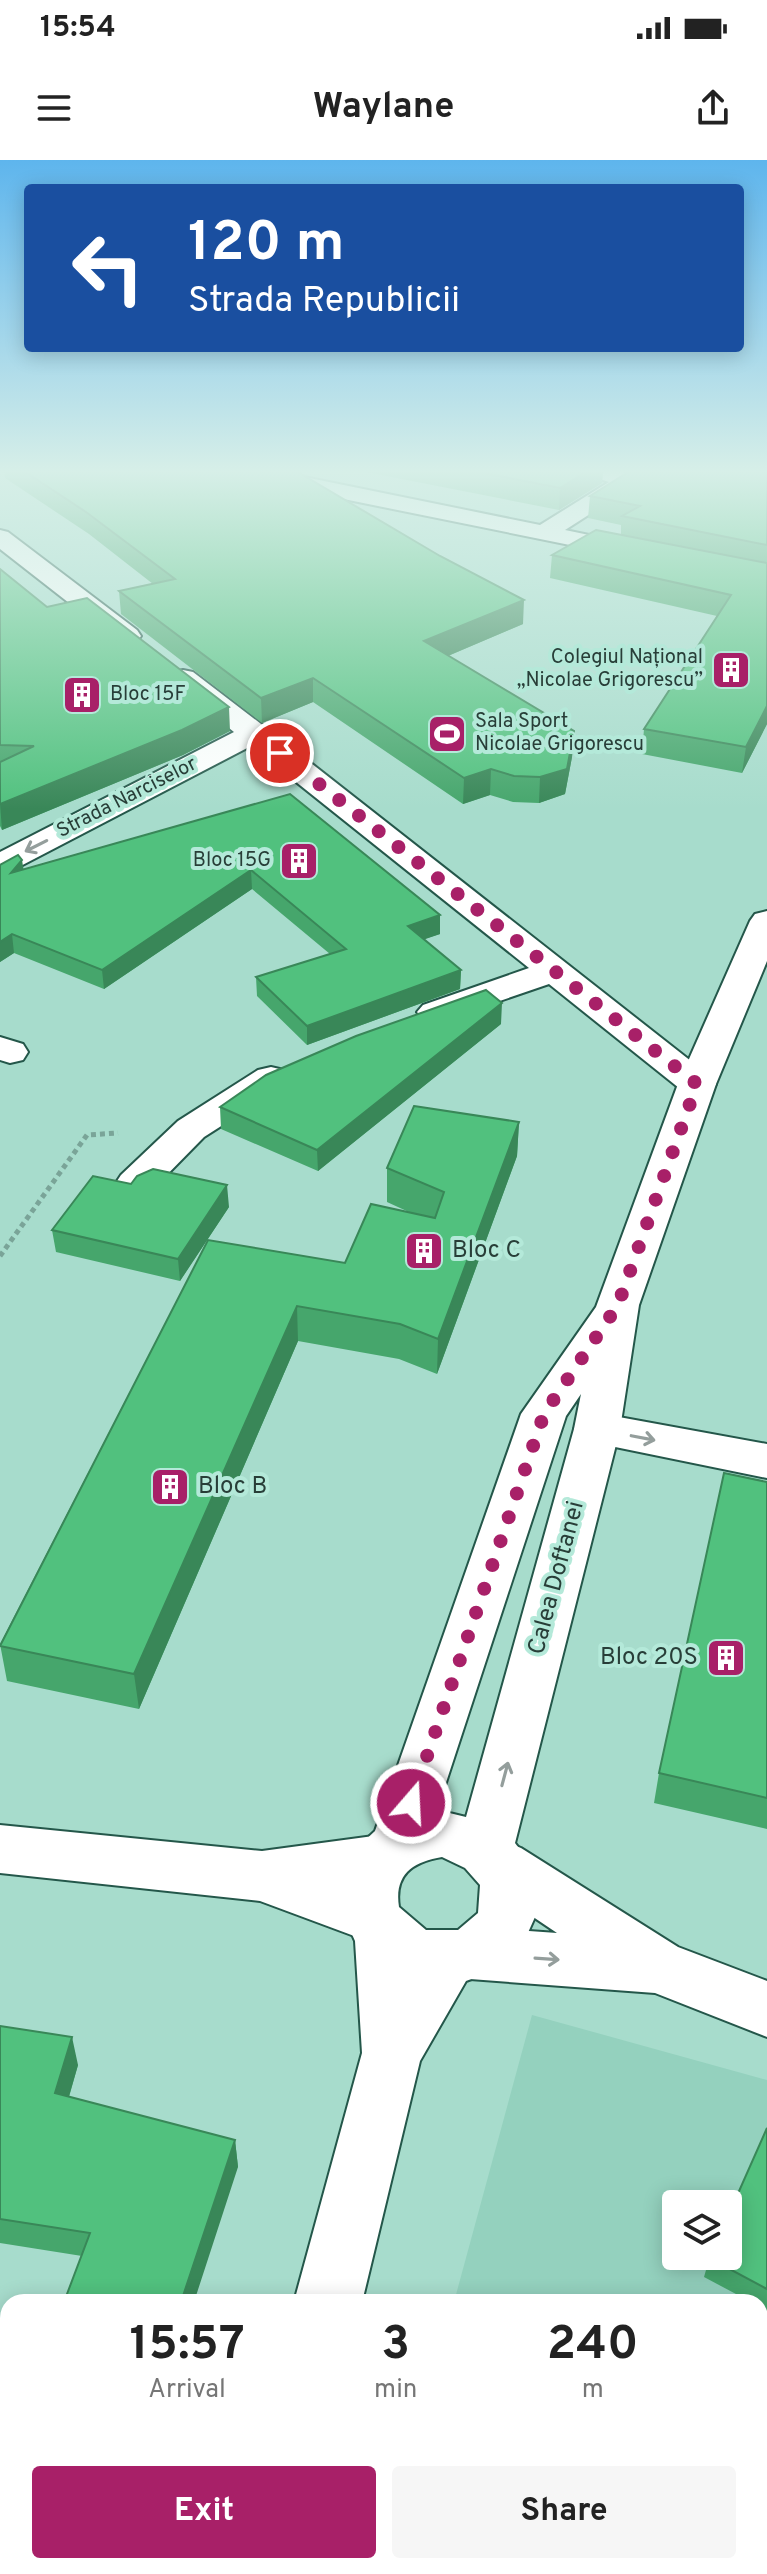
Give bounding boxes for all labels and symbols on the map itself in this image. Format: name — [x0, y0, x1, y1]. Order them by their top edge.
place label: Colegiul Național „Nicolae Grigorescu” — [517, 645, 703, 694]
building icon: Colegiul Național „Nicolae Grigorescu” — [710, 649, 752, 691]
building icon: Bloc 15F — [61, 674, 103, 716]
place label: Bloc 15F — [110, 682, 186, 708]
place label: Sala Sport Nicolae Grigorescu — [475, 709, 644, 758]
sports icon: Sala Sport Nicolae Grigorescu — [426, 713, 468, 755]
pin — [246, 719, 314, 787]
street label: Strada Narciselor — [53, 751, 202, 845]
one-way arrow — [25, 838, 49, 854]
building icon: Bloc 15G — [278, 840, 320, 882]
place label: Bloc 15G — [193, 848, 271, 874]
building icon: Bloc C — [403, 1230, 445, 1272]
place label: Bloc C — [452, 1236, 521, 1266]
one-way arrow — [630, 1432, 656, 1447]
building icon: Bloc B — [149, 1466, 191, 1508]
place label: Bloc B — [198, 1472, 267, 1502]
street label: Calea Doftanei — [522, 1498, 592, 1658]
building icon: Bloc 20S — [705, 1637, 747, 1679]
place label: Bloc 20S — [600, 1643, 698, 1673]
position arrow — [369, 1761, 453, 1845]
one-way arrow — [499, 1761, 514, 1787]
one-way arrow — [533, 1951, 560, 1966]

